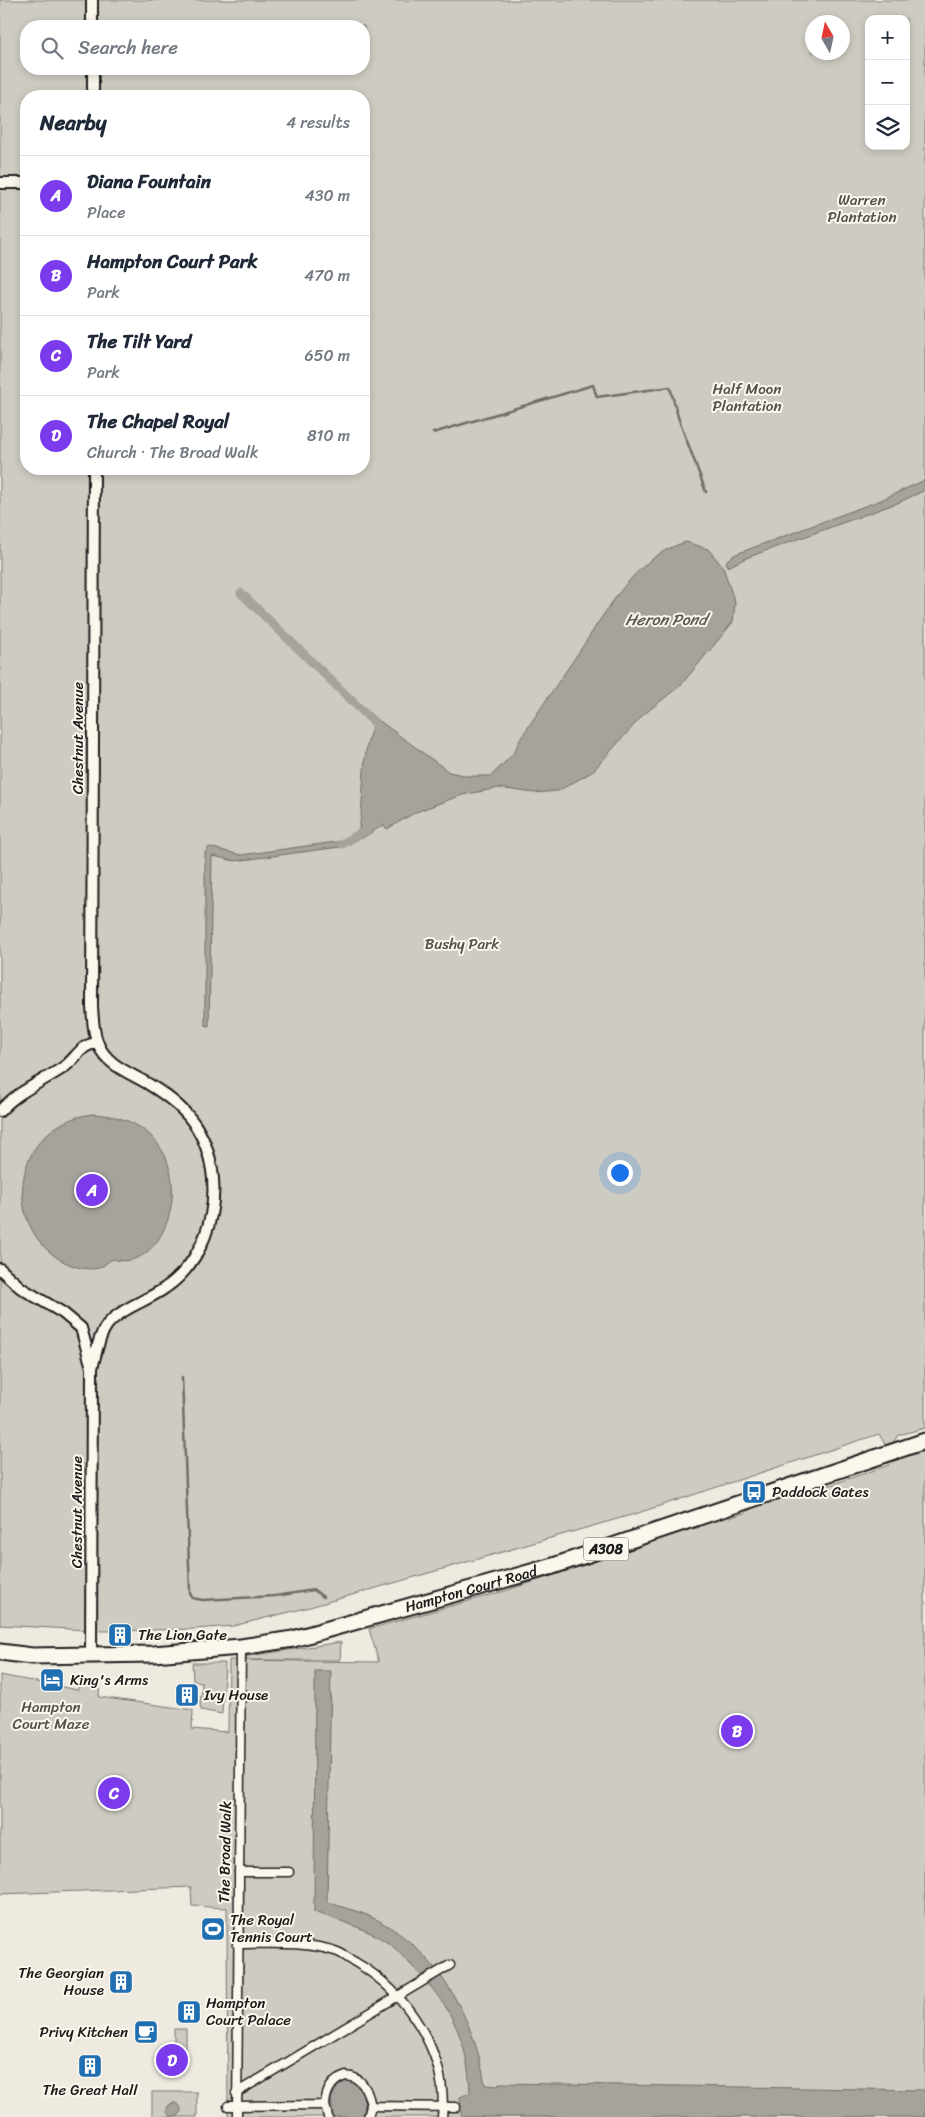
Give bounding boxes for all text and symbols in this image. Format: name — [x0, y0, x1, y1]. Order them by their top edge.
north arrow — [805, 15, 850, 60]
map controls — [865, 15, 910, 150]
button: + — [865, 15, 910, 60]
search box — [20, 20, 370, 75]
text: Search here — [78, 31, 178, 64]
icon: search — [38, 34, 66, 62]
button: − — [865, 60, 910, 105]
text: Nearby — [40, 104, 106, 142]
button: layers — [865, 105, 910, 150]
text: 4 results — [286, 108, 350, 137]
text: Diana Fountain — [87, 165, 211, 198]
text: A — [51, 181, 61, 210]
text: 430 m — [305, 181, 350, 210]
park label: Warren Plantation — [828, 187, 896, 230]
text: Place — [87, 198, 126, 227]
text: Hampton Court Park — [87, 245, 258, 278]
text: B — [51, 261, 61, 290]
text: 470 m — [304, 261, 350, 290]
text: Park — [87, 278, 120, 307]
text: The Tilt Yard — [87, 325, 191, 358]
text: C — [51, 341, 61, 370]
text: 650 m — [305, 341, 350, 370]
text: Park — [87, 358, 120, 387]
park label: Half Moon Plantation — [713, 376, 781, 419]
text: The Chapel Royal — [87, 405, 229, 438]
text: D — [51, 421, 61, 450]
text: 810 m — [307, 421, 350, 450]
text: Church · The Broad Walk — [87, 438, 259, 467]
water label: Heron Pond — [625, 605, 711, 634]
street label: Chestnut Avenue — [65, 682, 91, 794]
park label: Bushy Park — [425, 931, 499, 957]
your location — [607, 1160, 633, 1186]
pin: A — [76, 1171, 108, 1209]
street label: Chestnut Avenue — [64, 1456, 90, 1568]
bus stop icon: Paddock Gates — [741, 1479, 767, 1505]
place label: Paddock Gates — [772, 1479, 870, 1505]
road number: A308 — [584, 1538, 628, 1560]
street label: Hampton Court Road — [402, 1558, 541, 1620]
building icon: The Lion Gate — [107, 1622, 133, 1648]
place label: The Lion Gate — [138, 1622, 227, 1648]
hotel icon: King's Arms — [39, 1667, 65, 1693]
place label: King's Arms — [70, 1667, 149, 1693]
building icon: Ivy House — [174, 1682, 200, 1708]
place label: Ivy House — [203, 1682, 268, 1708]
park label: Hampton Court Maze — [13, 1694, 90, 1737]
pin: B — [721, 1712, 753, 1750]
pin: C — [98, 1774, 130, 1812]
street label: The Broad Walk — [211, 1801, 239, 1903]
place label: The Royal Tennis Court — [230, 1907, 313, 1950]
sports icon: The Royal Tennis Court — [200, 1916, 226, 1942]
place label: The Georgian House — [18, 1960, 104, 2003]
building icon: The Georgian House — [108, 1969, 134, 1995]
place label: Hampton Court Palace — [206, 1990, 291, 2033]
building icon: Hampton Court Palace — [176, 1999, 202, 2025]
place label: Privy Kitchen — [40, 2019, 128, 2045]
cafe icon: Privy Kitchen — [133, 2019, 159, 2045]
pin: D — [156, 2041, 188, 2079]
building icon: The Great Hall — [77, 2053, 103, 2079]
place label: The Great Hall — [42, 2077, 138, 2103]

